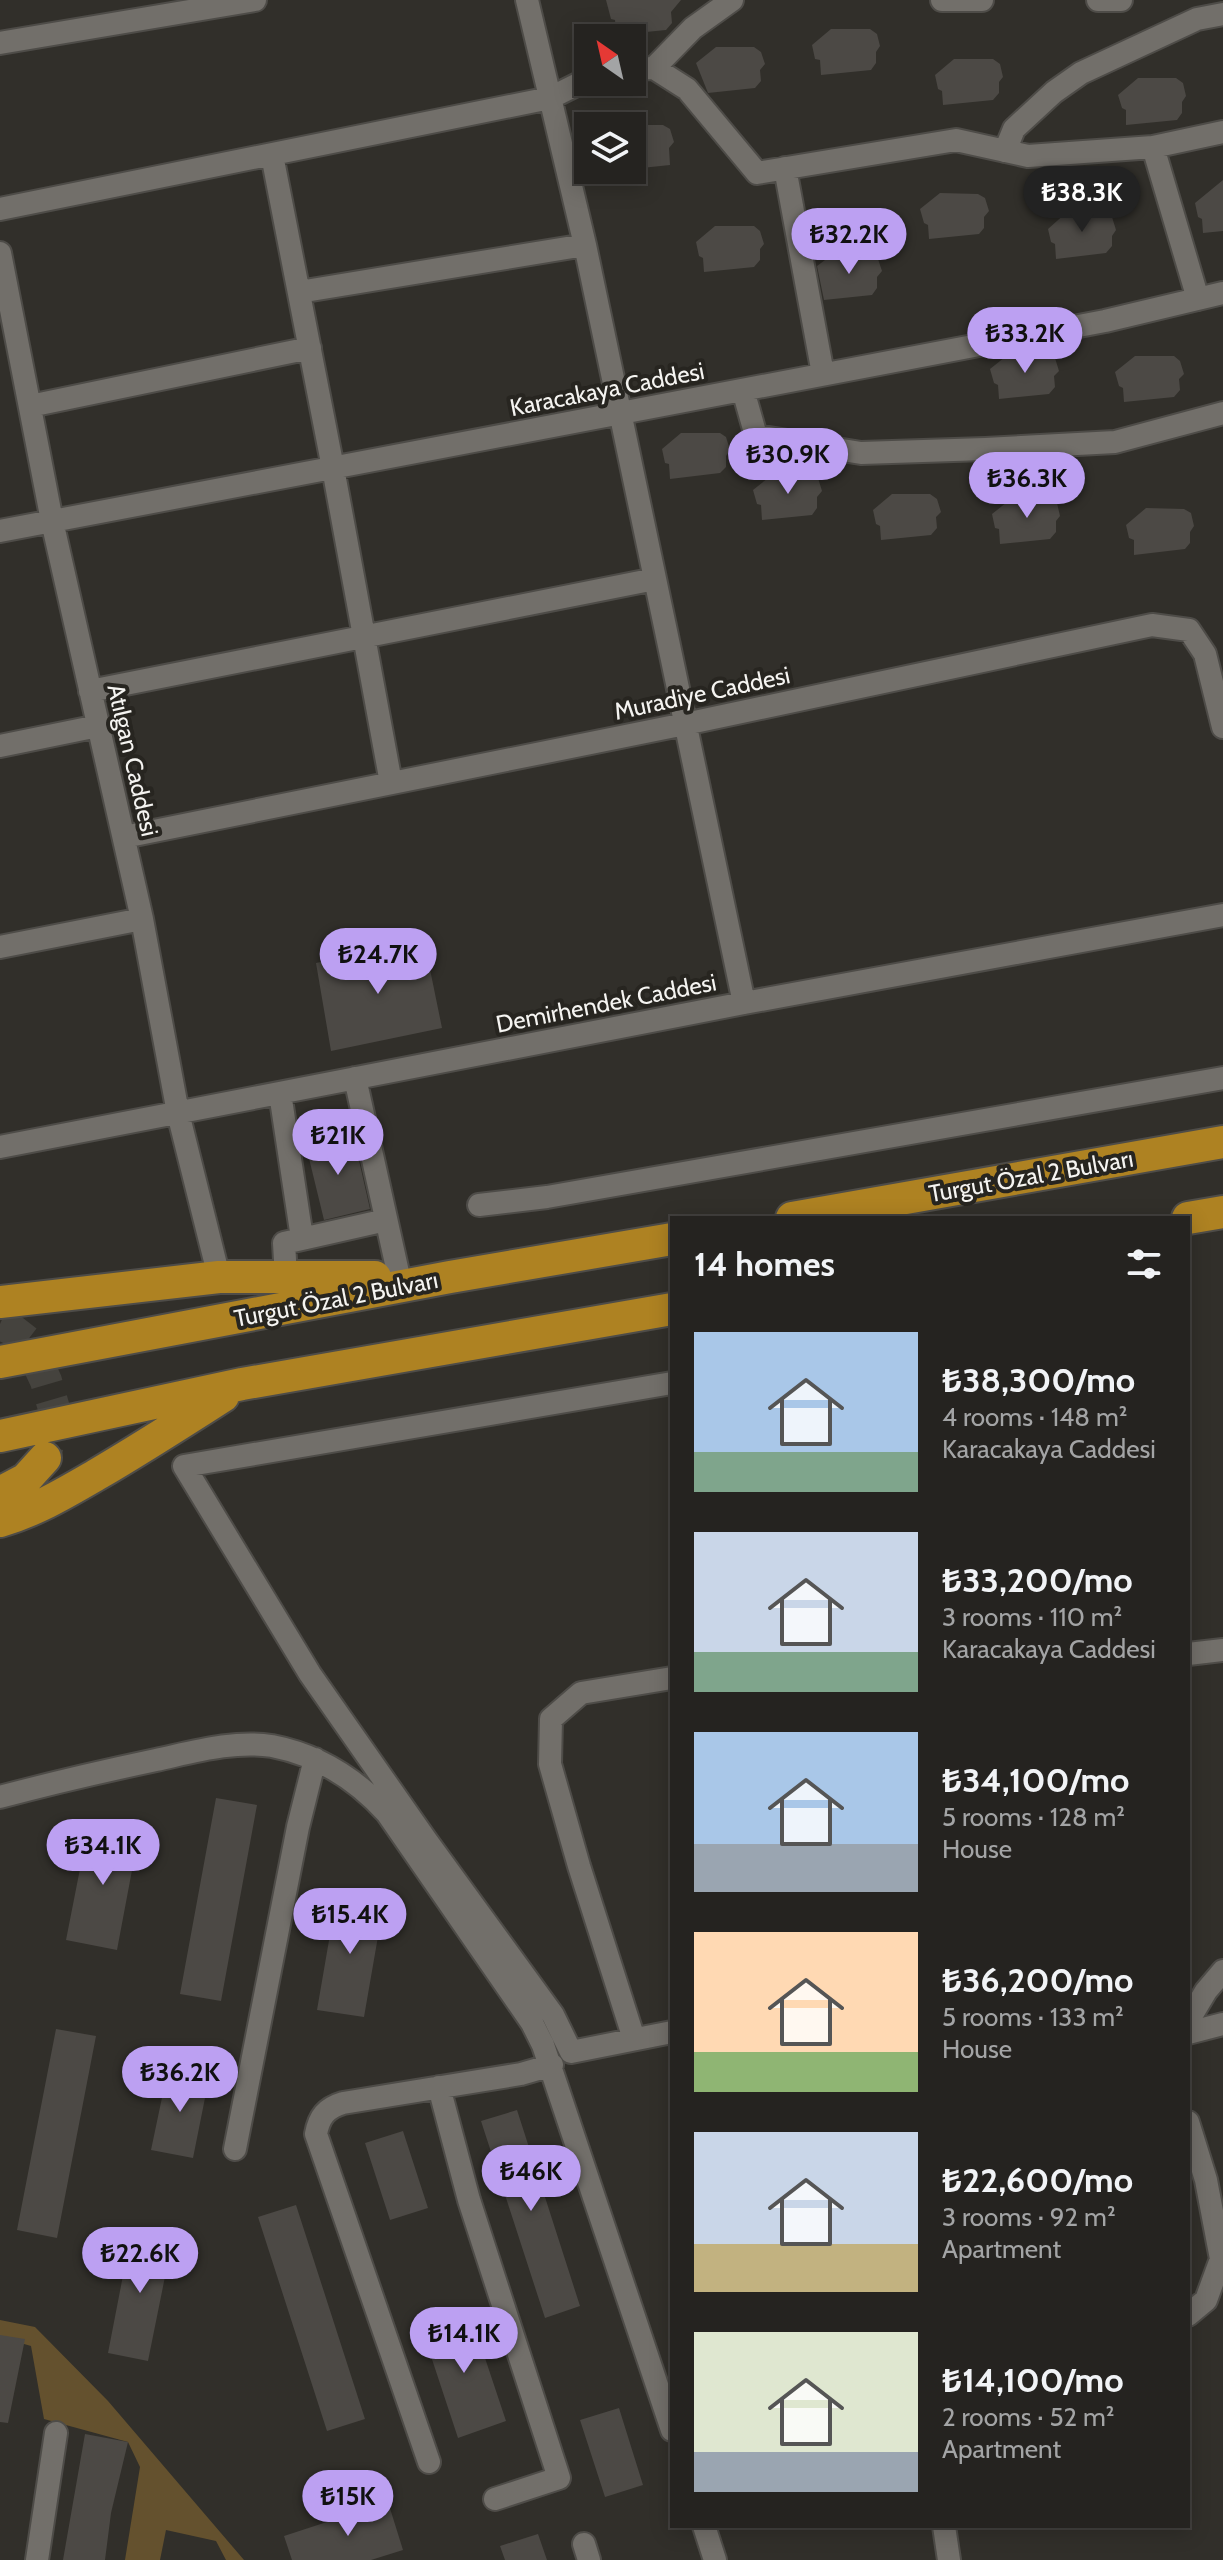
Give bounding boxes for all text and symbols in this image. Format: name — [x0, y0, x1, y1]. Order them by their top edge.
north arrow — [574, 24, 646, 96]
map controls — [574, 24, 646, 184]
button: layers — [574, 112, 646, 184]
pin: ₺38.3K — [1017, 166, 1147, 234]
text: ₺38.3K — [1041, 176, 1123, 208]
pin: ₺32.2K — [784, 208, 914, 276]
text: ₺32.2K — [809, 218, 889, 250]
pin: ₺33.2K — [960, 307, 1090, 375]
text: ₺33.2K — [985, 317, 1065, 349]
street label: Karacakaya Caddesi — [507, 356, 707, 422]
pin: ₺30.9K — [723, 428, 853, 496]
text: ₺30.9K — [746, 438, 830, 470]
pin: ₺36.3K — [962, 452, 1092, 520]
text: ₺36.3K — [987, 462, 1067, 494]
street label: Muradiye Caddesi — [611, 660, 793, 726]
street label: Atılgan Caddesi — [101, 681, 165, 839]
pin: ₺24.7K — [313, 928, 443, 996]
text: ₺24.7K — [338, 938, 418, 970]
street label: Demirhendek Caddesi — [493, 967, 719, 1039]
pin: ₺21K — [291, 1109, 385, 1177]
text: ₺21K — [310, 1119, 366, 1151]
street label: Turgut Özal 2 Bulvarı — [927, 1144, 1135, 1208]
icon: filters — [1122, 1242, 1166, 1286]
text: 14 homes — [694, 1243, 835, 1285]
street label: Turgut Özal 2 Bulvarı — [232, 1265, 440, 1333]
text: ₺38,300/mo — [942, 1359, 1135, 1401]
icon: home — [758, 1364, 854, 1460]
text: 4 rooms · 148 m² — [942, 1401, 1127, 1433]
text: Karacakaya Caddesi — [942, 1433, 1156, 1465]
text: ₺33,200/mo — [942, 1559, 1133, 1601]
icon: home — [758, 1564, 854, 1660]
text: 3 rooms · 110 m² — [942, 1601, 1122, 1633]
text: Karacakaya Caddesi — [942, 1633, 1156, 1665]
text: ₺34,100/mo — [942, 1759, 1129, 1801]
icon: home — [758, 1764, 854, 1860]
text: 5 rooms · 128 m² — [942, 1801, 1125, 1833]
pin: ₺34.1K — [38, 1819, 168, 1887]
text: ₺34.1K — [65, 1829, 141, 1861]
text: House — [942, 1833, 1012, 1865]
pin: ₺15.4K — [285, 1888, 415, 1956]
text: ₺15.4K — [311, 1898, 389, 1930]
text: ₺36,200/mo — [942, 1959, 1133, 2001]
icon: home — [758, 1964, 854, 2060]
text: 5 rooms · 133 m² — [942, 2001, 1124, 2033]
text: House — [942, 2033, 1012, 2065]
pin: ₺36.2K — [115, 2046, 245, 2114]
text: ₺36.2K — [140, 2056, 220, 2088]
pin: ₺46K — [484, 2145, 578, 2213]
text: ₺46K — [500, 2155, 562, 2187]
text: ₺22,600/mo — [942, 2159, 1133, 2201]
icon: home — [758, 2164, 854, 2260]
text: 3 rooms · 92 m² — [942, 2201, 1116, 2233]
pin: ₺22.6K — [75, 2227, 205, 2295]
text: Apartment — [942, 2233, 1061, 2265]
text: ₺22.6K — [100, 2237, 180, 2269]
pin: ₺14.1K — [399, 2307, 529, 2375]
text: ₺14.1K — [428, 2317, 500, 2349]
text: ₺14,100/mo — [942, 2359, 1124, 2401]
icon: home — [758, 2364, 854, 2460]
text: 2 rooms · 52 m² — [942, 2401, 1114, 2433]
text: Apartment — [942, 2433, 1061, 2465]
pin: ₺15K — [301, 2470, 395, 2538]
text: ₺15K — [320, 2480, 376, 2512]

